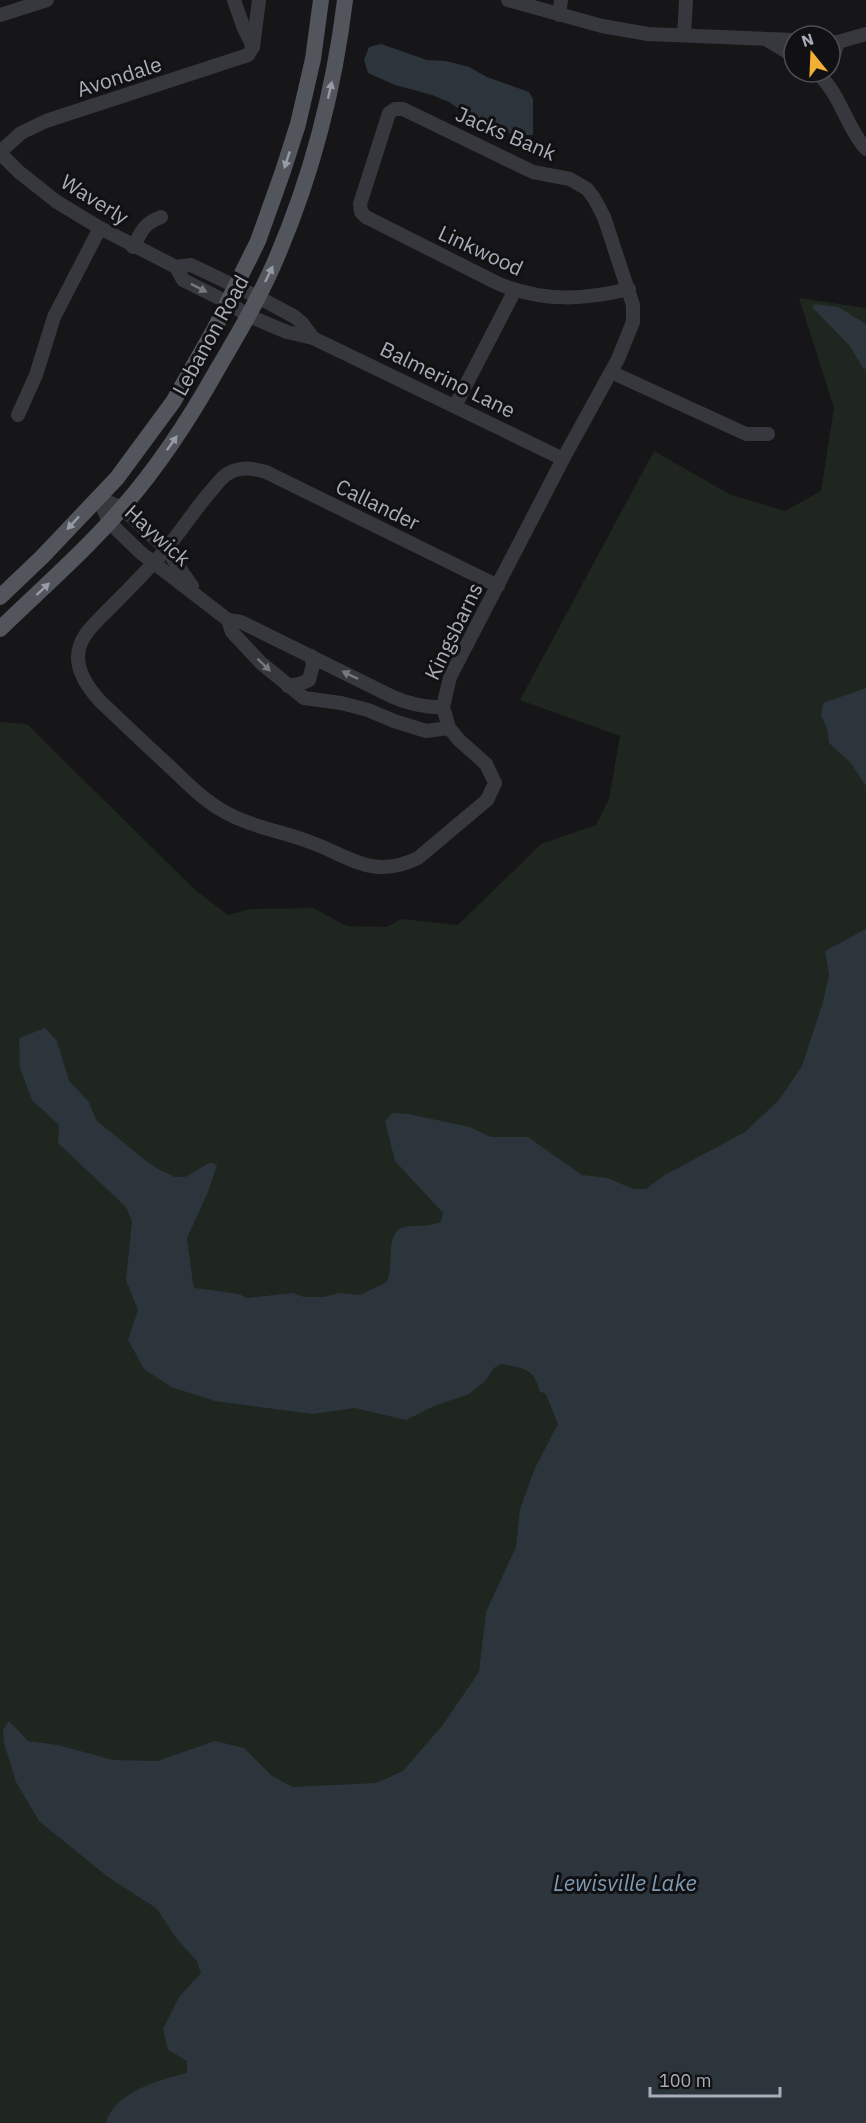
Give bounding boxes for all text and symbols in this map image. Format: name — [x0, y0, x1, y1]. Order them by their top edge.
north arrow — [782, 24, 842, 84]
text: N — [799, 28, 816, 51]
street label: Avondale — [73, 49, 165, 103]
one-way arrow — [325, 80, 335, 99]
street label: Jacks Bank — [452, 99, 560, 167]
one-way arrow — [282, 151, 291, 169]
street label: Waverly — [56, 167, 135, 231]
street label: Linkwood — [434, 218, 528, 282]
one-way arrow — [264, 266, 273, 283]
street label: Lebanon Road — [165, 270, 255, 400]
one-way arrow — [190, 283, 207, 293]
street label: Balmerino Lane — [376, 334, 520, 424]
one-way arrow — [166, 436, 178, 452]
street label: Callander — [331, 472, 425, 536]
street label: Haywick — [119, 498, 197, 572]
one-way arrow — [67, 516, 81, 530]
street label: Kingsbarns — [417, 578, 489, 684]
one-way arrow — [35, 582, 50, 596]
one-way arrow — [256, 658, 271, 671]
one-way arrow — [341, 671, 358, 680]
water label: Lewisville Lake — [553, 1868, 697, 1897]
scale bar — [650, 2060, 780, 2098]
text: 100 m — [659, 2069, 711, 2092]

